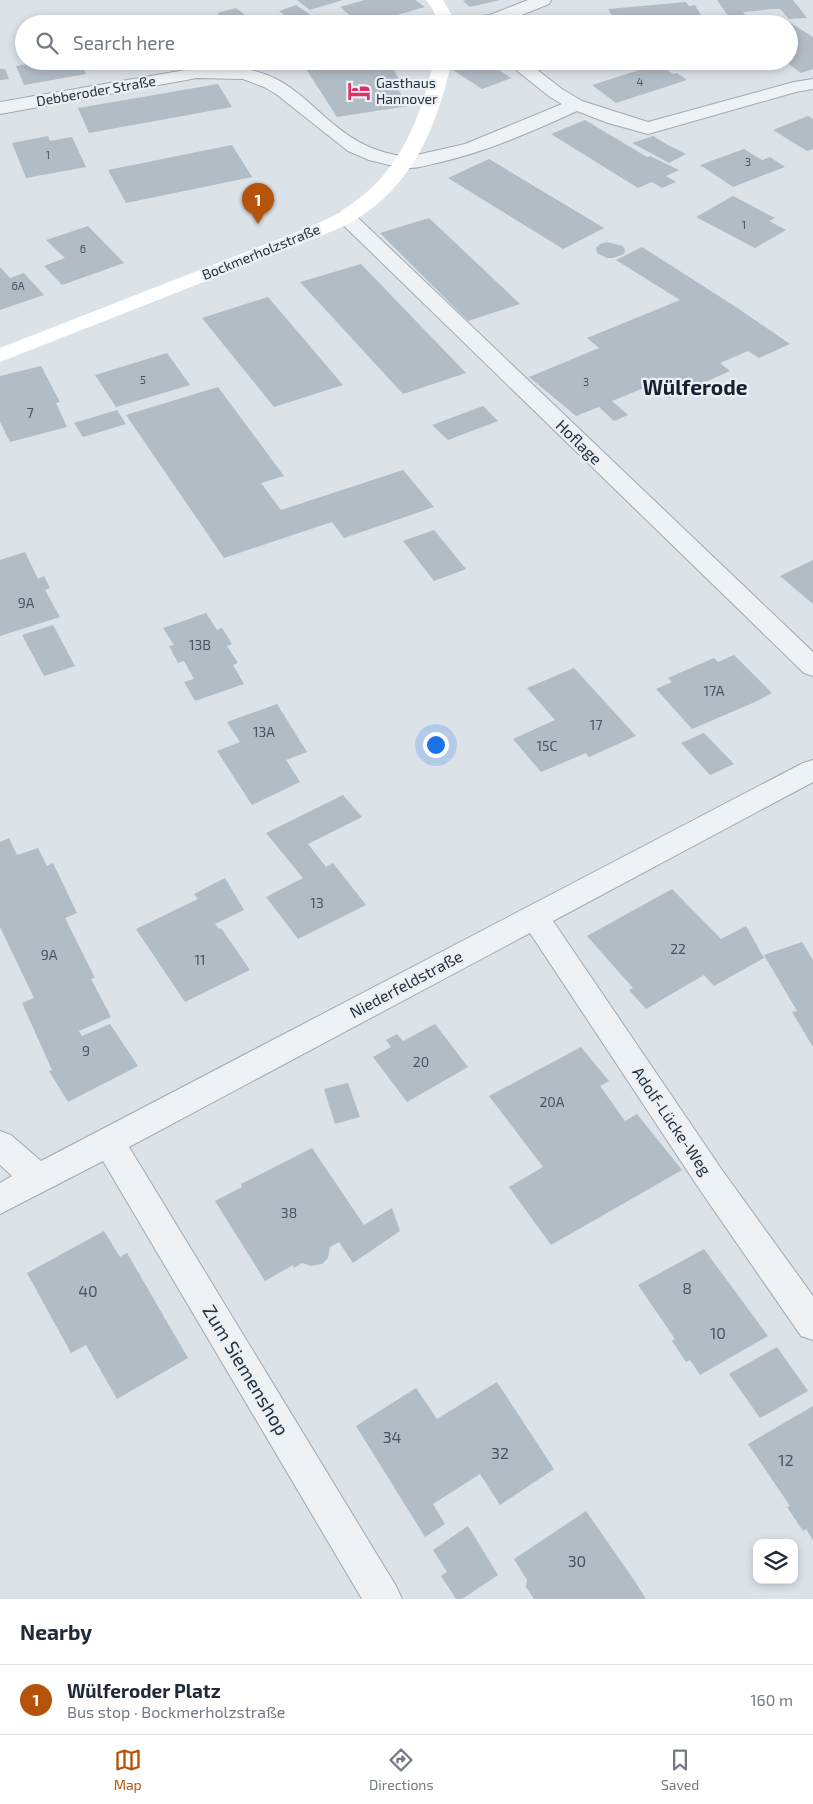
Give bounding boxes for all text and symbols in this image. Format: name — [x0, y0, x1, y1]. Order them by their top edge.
search box — [15, 15, 798, 70]
icon: search — [33, 29, 61, 57]
text: Search here — [73, 31, 175, 54]
street label: Debberoder Straße — [35, 72, 157, 109]
place label: Gasthaus Hannover — [376, 74, 438, 107]
house number: 4 — [637, 75, 644, 88]
hotel icon: Gasthaus Hannover — [346, 78, 372, 104]
house number: 1 — [46, 148, 50, 161]
house number: 3 — [745, 155, 751, 168]
pin: 1 — [242, 183, 274, 224]
house number: 1 — [742, 218, 746, 231]
street label: Bockmerholzstraße — [199, 220, 322, 283]
house number: 6 — [80, 242, 86, 255]
house number: 6A — [11, 279, 25, 292]
house number: 5 — [140, 373, 146, 386]
district label: Wülferode — [642, 374, 748, 399]
house number: 3 — [583, 375, 589, 388]
house number: 7 — [26, 404, 34, 421]
street label: Hoflage — [552, 415, 606, 468]
house number: 9A — [18, 594, 35, 611]
house number: 13B — [189, 636, 211, 653]
house number: 17A — [704, 682, 725, 699]
house number: 17 — [590, 716, 602, 733]
house number: 13A — [253, 723, 275, 740]
your location — [423, 732, 449, 758]
house number: 15C — [536, 737, 558, 754]
house number: 13 — [310, 894, 324, 911]
house number: 22 — [670, 940, 686, 957]
house number: 9A — [41, 946, 58, 963]
street label: Niederfeldstraße — [346, 946, 466, 1021]
house number: 11 — [194, 951, 206, 968]
house number: 9 — [82, 1042, 90, 1059]
house number: 20 — [413, 1053, 429, 1070]
street label: Adolf-Lücke-Weg — [629, 1063, 716, 1179]
house number: 20A — [539, 1093, 565, 1110]
house number: 38 — [281, 1204, 297, 1221]
house number: 8 — [682, 1278, 692, 1297]
house number: 40 — [78, 1281, 98, 1300]
street label: Zum Siemenshop — [198, 1300, 295, 1439]
house number: 10 — [710, 1323, 726, 1342]
house number: 34 — [383, 1427, 402, 1446]
house number: 32 — [491, 1443, 509, 1462]
house number: 12 — [778, 1450, 794, 1469]
map controls — [753, 1539, 798, 1584]
button: layers — [753, 1539, 798, 1584]
house number: 30 — [568, 1551, 586, 1570]
text: Nearby — [20, 1619, 92, 1644]
text: Wülferoder Platz — [67, 1679, 221, 1702]
text: 1 — [33, 1690, 39, 1709]
text: 160 m — [750, 1690, 793, 1709]
text: Bus stop · Bockmerholzstraße — [67, 1702, 285, 1721]
tab: Map — [114, 1746, 142, 1793]
tab: Directions — [369, 1746, 434, 1793]
tab: Saved — [661, 1746, 699, 1793]

